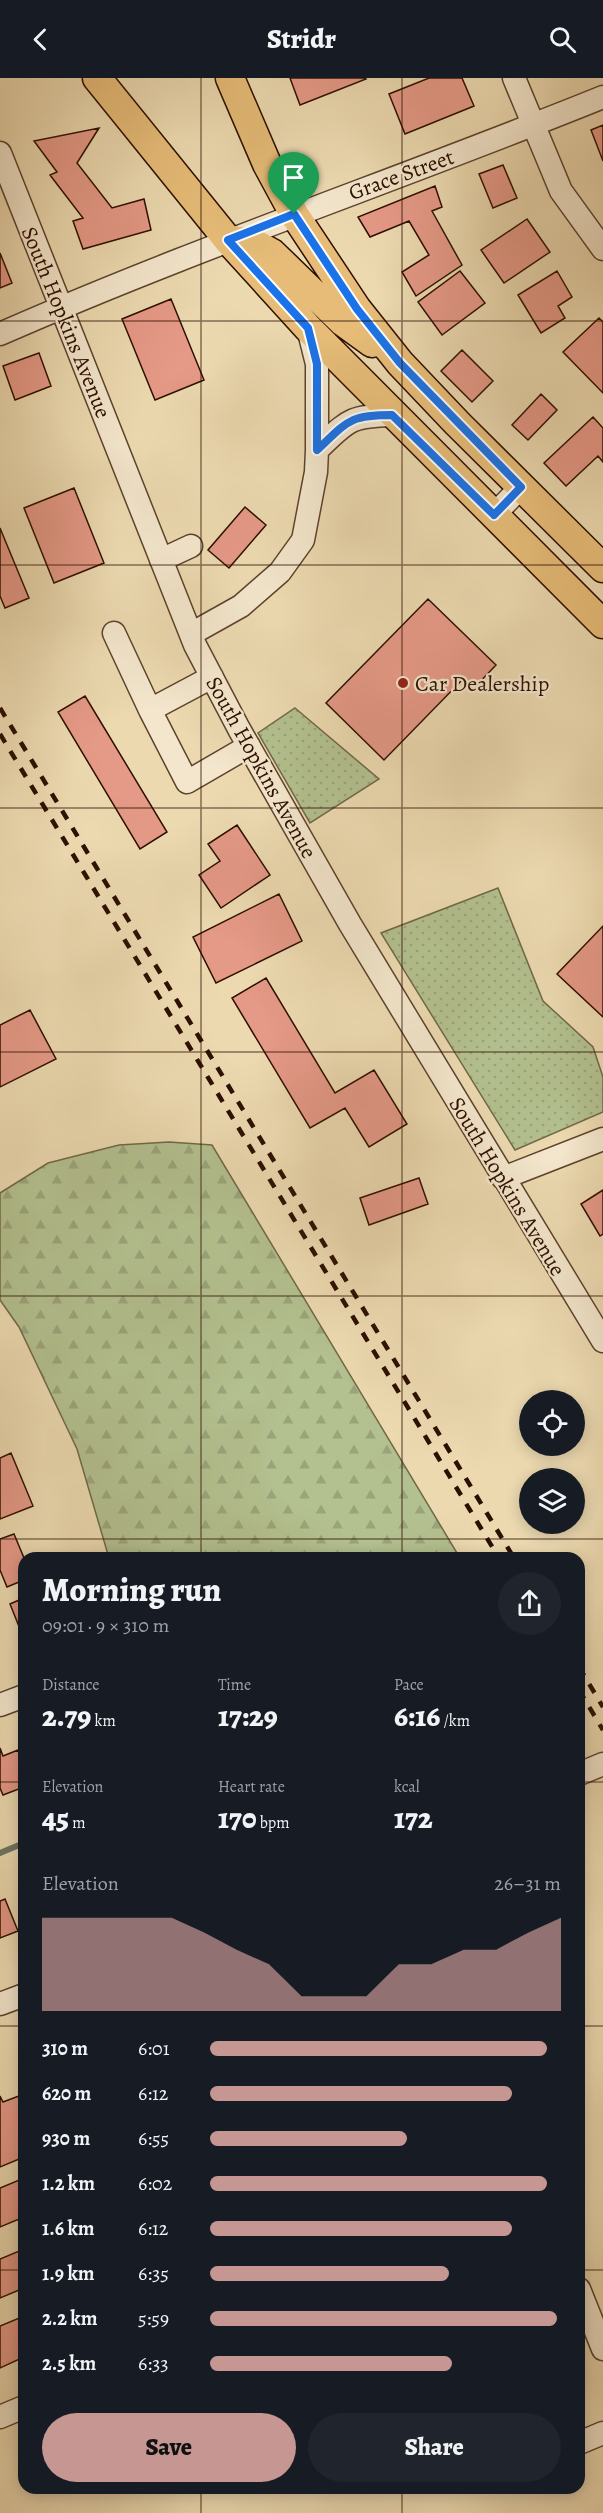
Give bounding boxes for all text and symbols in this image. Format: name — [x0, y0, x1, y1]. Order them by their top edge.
text: Stridr — [267, 21, 336, 57]
icon: back — [24, 23, 57, 56]
icon: search — [546, 23, 579, 56]
street label: Grace Street — [345, 142, 458, 208]
pin — [268, 152, 319, 214]
icon: arrive — [277, 161, 310, 194]
street label: South Hopkins Avenue — [14, 222, 118, 423]
place label: Car Dealership — [415, 669, 549, 699]
street label: South Hopkins Avenue — [199, 671, 324, 864]
marker: Car Dealership — [396, 676, 410, 690]
street label: South Hopkins Avenue — [442, 1091, 573, 1282]
map controls — [519, 1390, 585, 1534]
button: locate — [519, 1390, 585, 1456]
button: layers — [519, 1468, 585, 1534]
text: Morning run — [42, 1567, 221, 1612]
button: share — [498, 1572, 561, 1635]
text: 09:01 · 9 × 310 m — [42, 1612, 169, 1639]
text: Distance — [42, 1674, 99, 1696]
text: Time — [218, 1674, 251, 1696]
text: Pace — [394, 1674, 424, 1696]
text: 2.79 — [42, 1696, 91, 1736]
text: 17:29 — [218, 1696, 278, 1736]
text: 6:16 — [394, 1696, 440, 1736]
text: km — [91, 1710, 116, 1732]
text: /km — [440, 1710, 470, 1732]
text: Elevation — [42, 1776, 103, 1798]
text: Heart rate — [218, 1776, 285, 1798]
text: kcal — [394, 1776, 420, 1798]
text: 45 — [42, 1798, 69, 1838]
text: 170 — [218, 1798, 257, 1838]
text: 172 — [394, 1798, 433, 1838]
text: m — [69, 1812, 86, 1834]
text: bpm — [257, 1812, 290, 1834]
text: Elevation — [42, 1870, 119, 1897]
text: 26–31 m — [494, 1870, 561, 1897]
text: 310 m — [42, 2035, 88, 2062]
text: 6:01 — [138, 2035, 170, 2062]
text: 620 m — [42, 2080, 91, 2107]
text: 6:12 — [138, 2080, 168, 2107]
text: 930 m — [42, 2125, 90, 2152]
text: 6:55 — [138, 2125, 169, 2152]
text: 1.2 km — [42, 2170, 95, 2197]
text: 6:02 — [138, 2170, 172, 2197]
text: 1.6 km — [42, 2215, 95, 2242]
text: 6:12 — [138, 2215, 168, 2242]
text: 1.9 km — [42, 2260, 95, 2287]
text: 6:35 — [138, 2260, 169, 2287]
text: 2.2 km — [42, 2305, 97, 2332]
text: 5:59 — [138, 2305, 169, 2332]
text: 2.5 km — [42, 2350, 96, 2377]
text: 6:33 — [138, 2350, 169, 2377]
button: Save — [42, 2413, 296, 2482]
button: Share — [308, 2413, 561, 2482]

